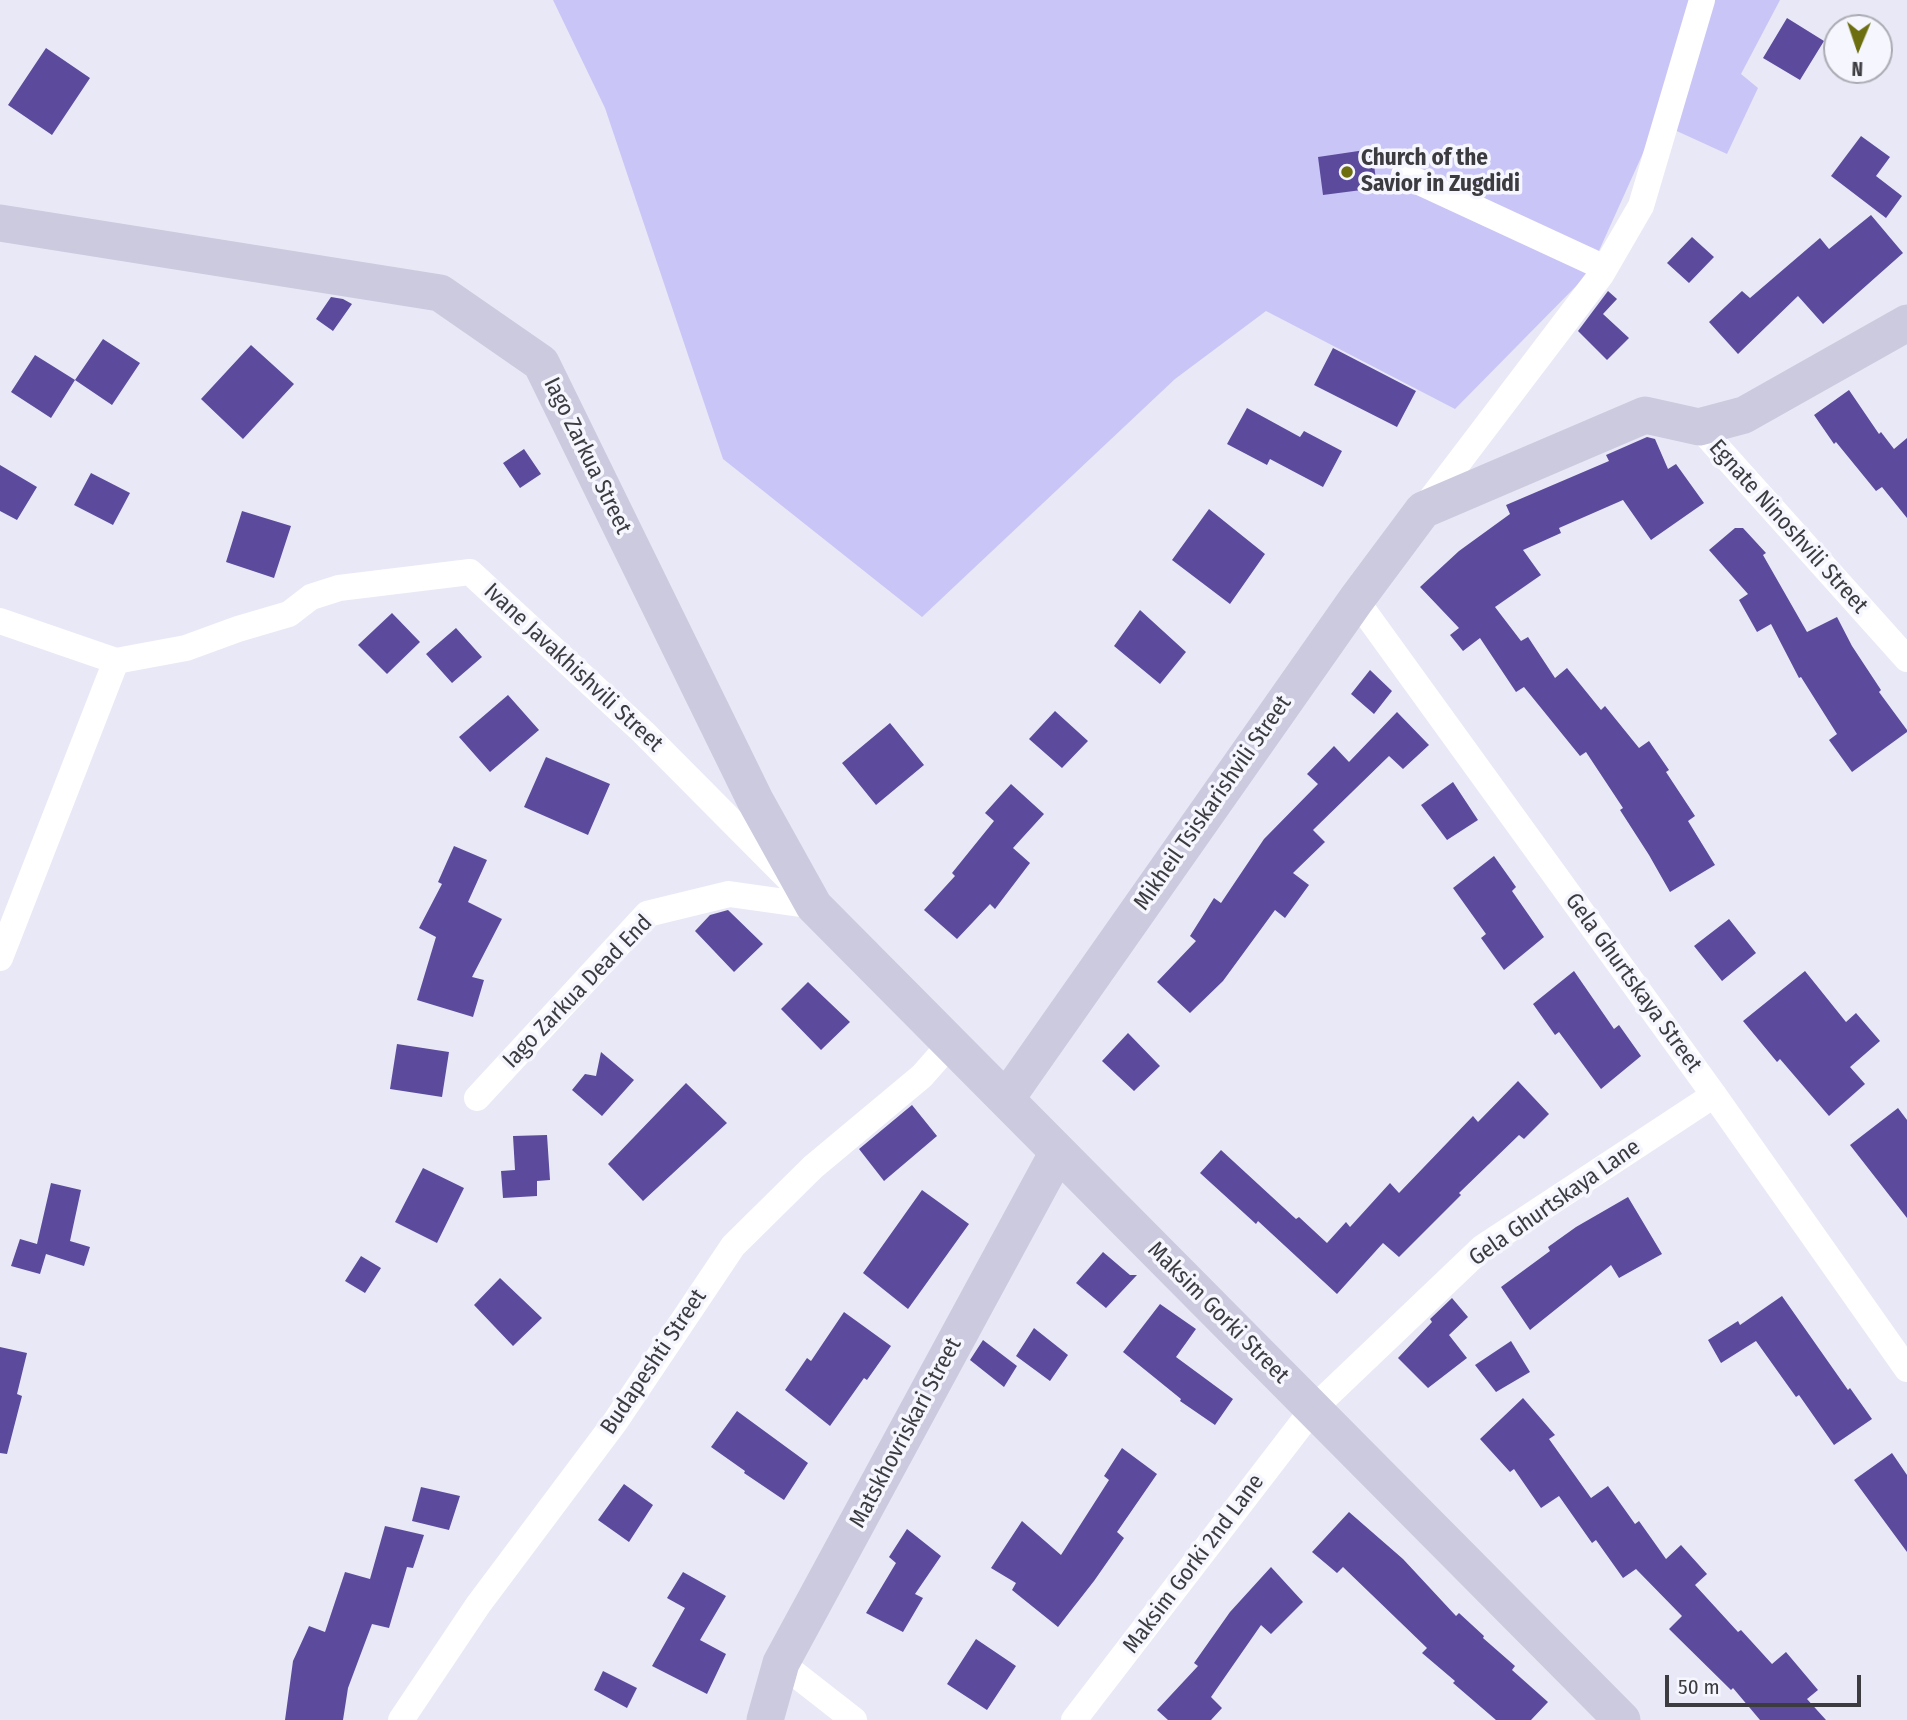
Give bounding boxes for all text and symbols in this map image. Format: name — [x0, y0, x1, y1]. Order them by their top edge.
north arrow — [1823, 14, 1893, 84]
text: N — [1851, 57, 1863, 80]
place label: Church of the Savior in Zugdidi — [1361, 145, 1520, 199]
marker: Church of the Savior in Zugdidi — [1339, 164, 1355, 180]
street label: Iago Zarkua Street — [537, 373, 637, 539]
street label: Egnate Ninoshvili Street — [1703, 435, 1873, 619]
street label: Ivane Javakhishvili Street — [478, 578, 668, 758]
street label: Mikheil Tsiskarishvili Street — [1128, 690, 1298, 916]
street label: Gela Ghurtskaya Street — [1559, 888, 1707, 1078]
street label: Iago Zarkua Dead End — [498, 910, 658, 1074]
street label: Gela Ghurtskaya Lane — [1464, 1134, 1646, 1272]
street label: Maksim Gorki Street — [1142, 1237, 1294, 1389]
street label: Budapeshti Street — [595, 1284, 713, 1440]
street label: Matskhovriskari Street — [844, 1333, 968, 1533]
street label: Maksim Gorki 2nd Lane — [1118, 1469, 1270, 1659]
scale bar — [1669, 1660, 1865, 1704]
text: 50 m — [1678, 1674, 1720, 1700]

